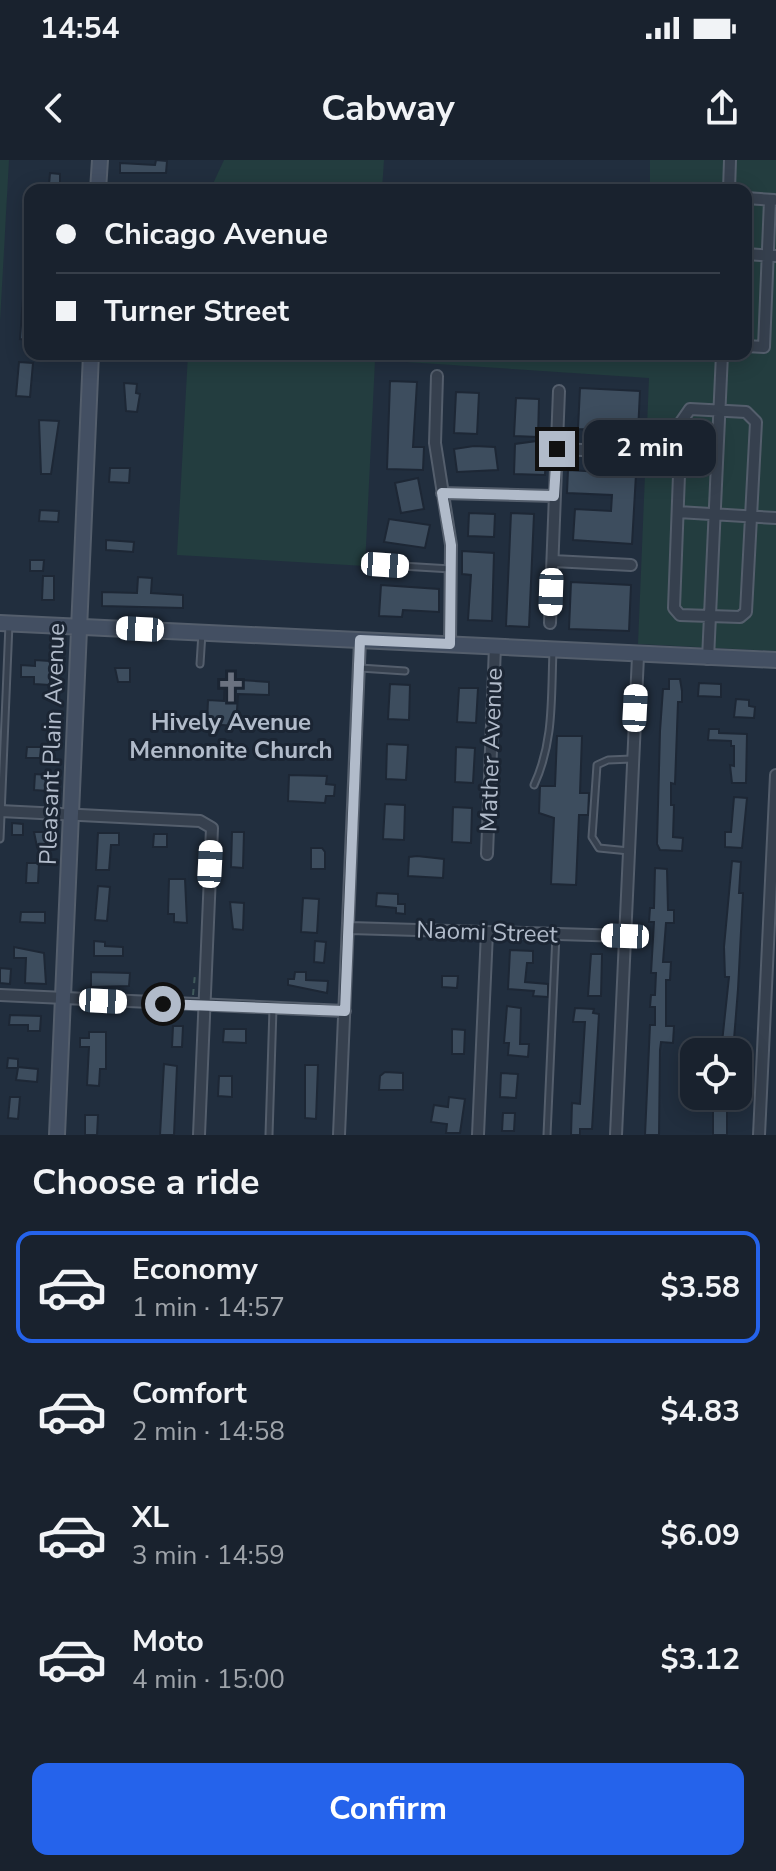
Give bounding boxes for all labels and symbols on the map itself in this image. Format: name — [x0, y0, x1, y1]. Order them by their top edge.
callout: 2 min — [585, 421, 717, 477]
route end — [539, 431, 575, 467]
car — [360, 551, 410, 579]
car — [538, 568, 564, 616]
car — [115, 616, 165, 642]
street label: Pleasant Plain Avenue — [32, 622, 72, 866]
street label: Mather Avenue — [472, 667, 510, 833]
church icon: Hively Avenue Mennonite Church — [214, 670, 248, 704]
car — [622, 683, 648, 733]
place label: Hively Avenue Mennonite Church — [129, 706, 333, 766]
car — [197, 839, 223, 889]
street label: Naomi Street — [416, 914, 559, 950]
car — [601, 923, 649, 949]
route start — [145, 986, 181, 1022]
car — [78, 988, 128, 1014]

